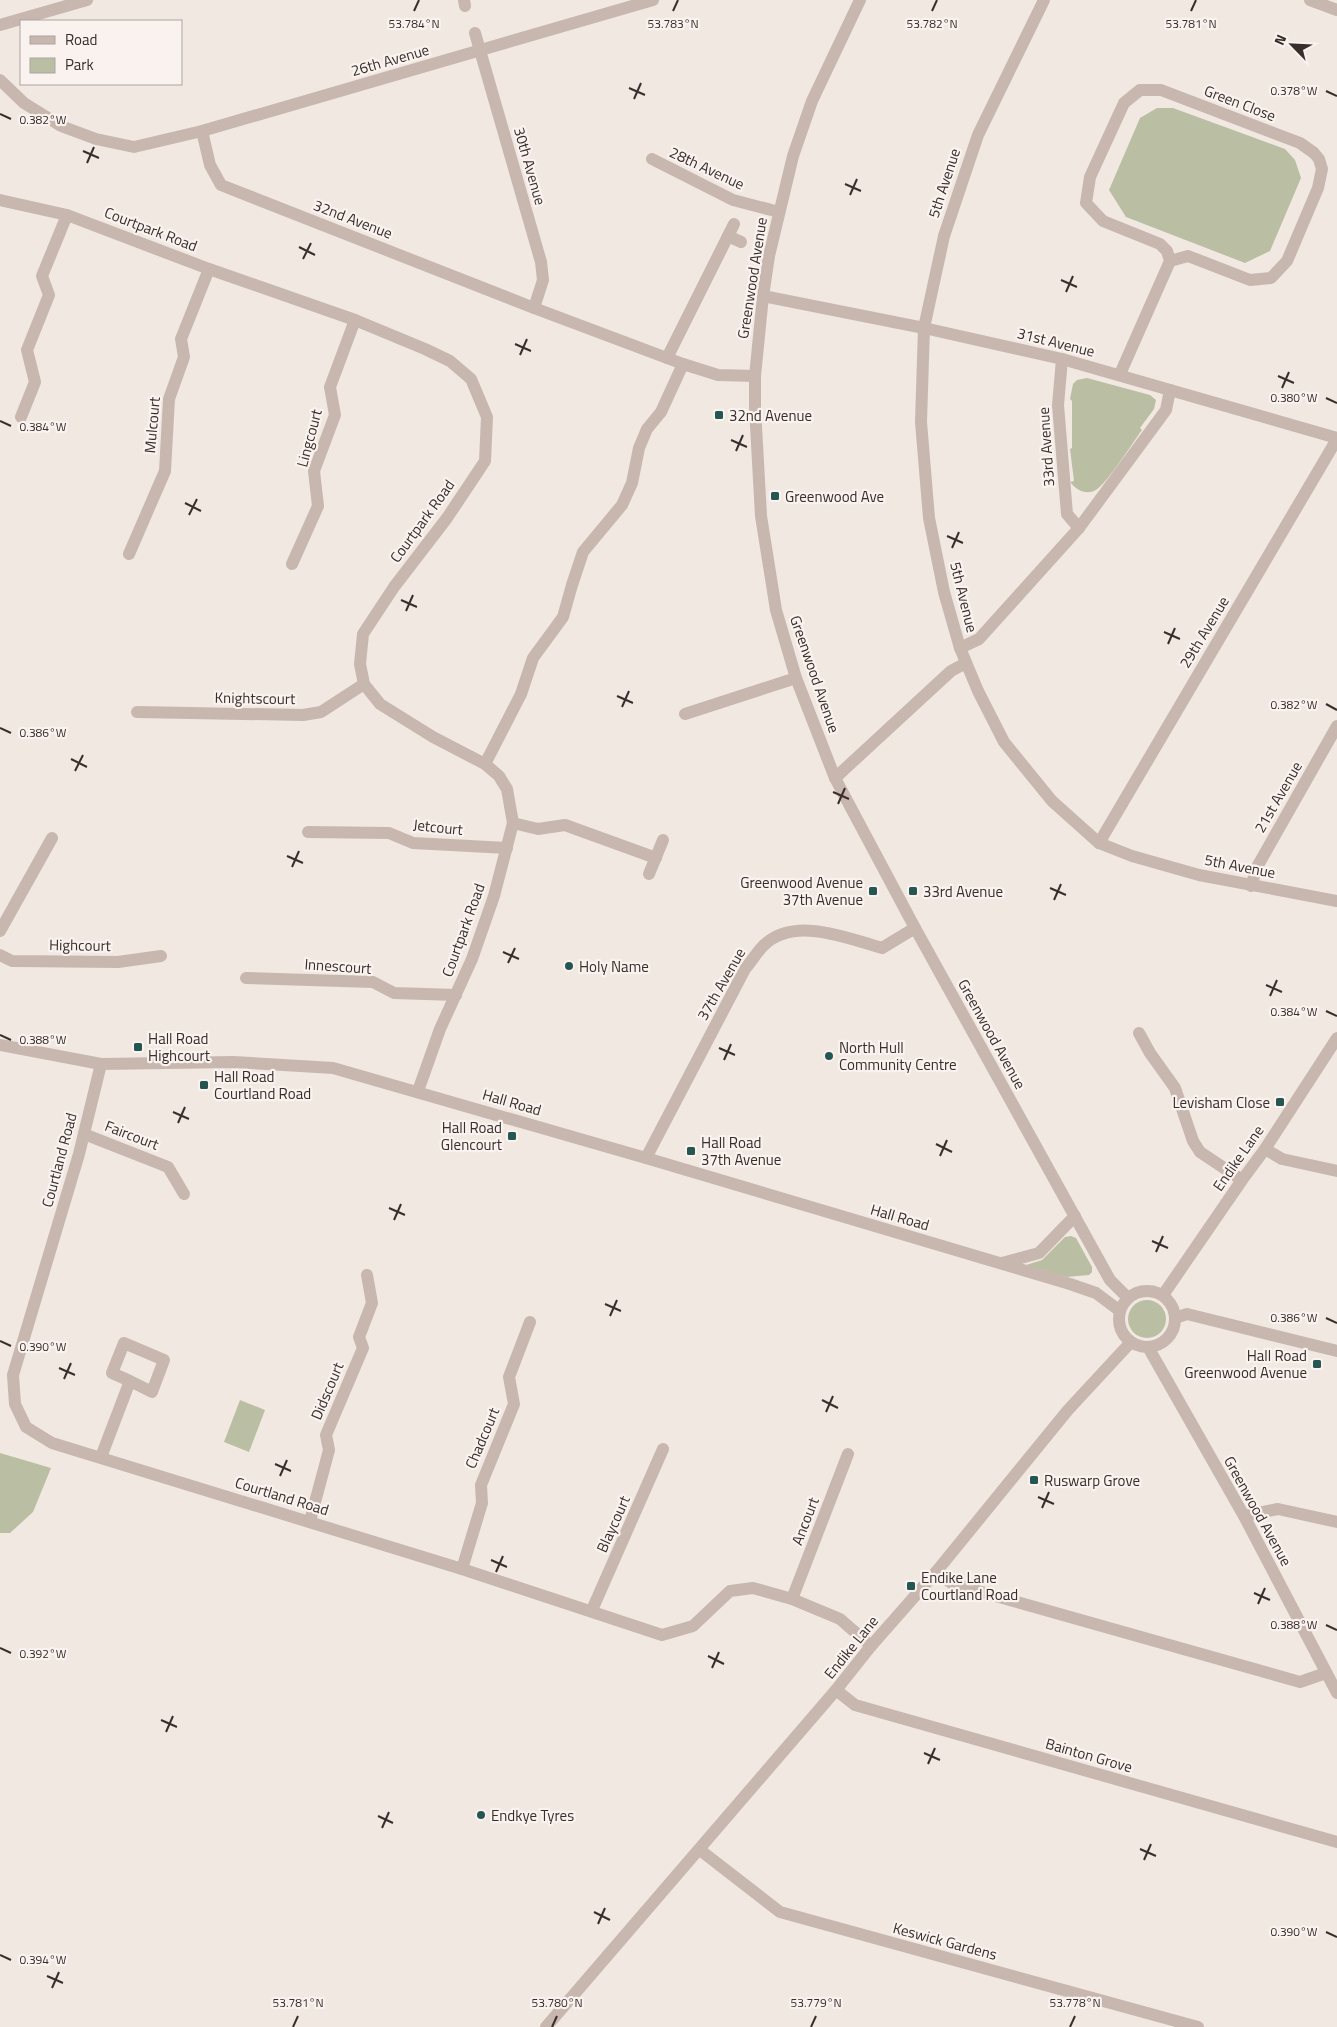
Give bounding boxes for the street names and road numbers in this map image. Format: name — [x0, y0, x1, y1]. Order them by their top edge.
street label: 26th Avenue — [348, 38, 432, 82]
street label: Green Close — [1201, 79, 1279, 127]
street label: 30th Avenue — [508, 124, 552, 208]
street label: 28th Avenue — [666, 141, 748, 195]
street label: 5th Avenue — [922, 145, 966, 221]
street label: 32nd Avenue — [310, 193, 396, 245]
street label: Courtpark Road — [101, 201, 201, 257]
street label: Greenwood Avenue — [731, 216, 773, 340]
street label: 31st Avenue — [1015, 321, 1097, 363]
street label: Mulcourt — [138, 395, 166, 454]
street label: Lingcourt — [290, 406, 328, 469]
street label: 33rd Avenue — [1032, 406, 1060, 488]
street label: Courtpark Road — [384, 475, 460, 567]
street label: 5th Avenue — [944, 559, 984, 635]
street label: 29th Avenue — [1173, 592, 1235, 672]
street label: Greenwood Avenue — [784, 612, 846, 736]
street label: Knightscourt — [215, 686, 296, 710]
street label: 21st Avenue — [1248, 757, 1308, 837]
street label: Jetcourt — [412, 813, 465, 841]
street label: 5th Avenue — [1202, 848, 1278, 884]
street label: Courtpark Road — [435, 880, 491, 980]
street label: Highcourt — [49, 933, 112, 957]
street label: 37th Avenue — [691, 943, 751, 1025]
street label: Innescourt — [304, 952, 373, 980]
street label: Greenwood Avenue — [952, 975, 1032, 1093]
street label: Hall Road — [480, 1083, 544, 1121]
street label: Courtland Road — [35, 1110, 83, 1210]
street label: Faircourt — [102, 1114, 163, 1156]
street label: Endike Lane — [1207, 1120, 1269, 1196]
street label: Hall Road — [868, 1198, 932, 1236]
street label: Didscourt — [305, 1358, 350, 1423]
street label: Chadcourt — [459, 1403, 505, 1472]
street label: Greenwood Avenue — [1218, 1452, 1298, 1570]
street label: Courtland Road — [232, 1471, 332, 1521]
street label: Blaycourt — [590, 1491, 636, 1556]
street label: Ancourt — [785, 1493, 825, 1548]
street label: Endike Lane — [818, 1610, 884, 1684]
street label: Bainton Grove — [1043, 1732, 1135, 1778]
street label: Keswick Gardens — [890, 1916, 1000, 1966]

